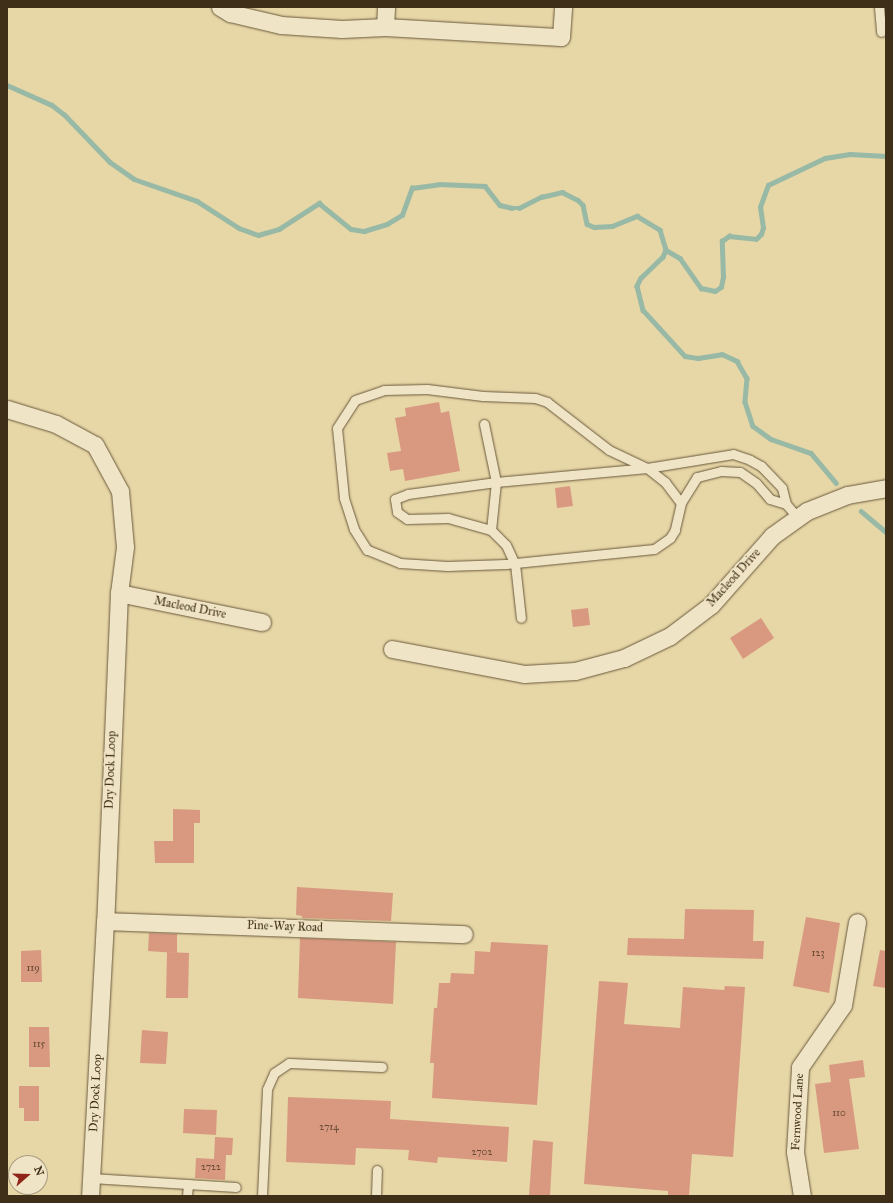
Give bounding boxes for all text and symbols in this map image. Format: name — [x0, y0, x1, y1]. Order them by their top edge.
street label: Macleod Drive — [704, 546, 764, 610]
street label: Macleod Drive — [153, 594, 227, 622]
street label: Dry Dock Loop — [102, 731, 120, 809]
street label: Pine-Way Road — [247, 918, 323, 936]
house number: 123 — [812, 948, 824, 960]
house number: 119 — [26, 963, 40, 975]
house number: 115 — [33, 1039, 45, 1051]
street label: Dry Dock Loop — [87, 1054, 105, 1132]
street label: Fernwood Lane — [789, 1073, 807, 1151]
house number: 110 — [832, 1108, 846, 1120]
house number: 2714 — [319, 1122, 339, 1134]
house number: 2702 — [472, 1147, 492, 1159]
north arrow — [8, 1155, 48, 1195]
house number: 2722 — [201, 1162, 221, 1174]
text: N — [31, 1164, 47, 1178]

